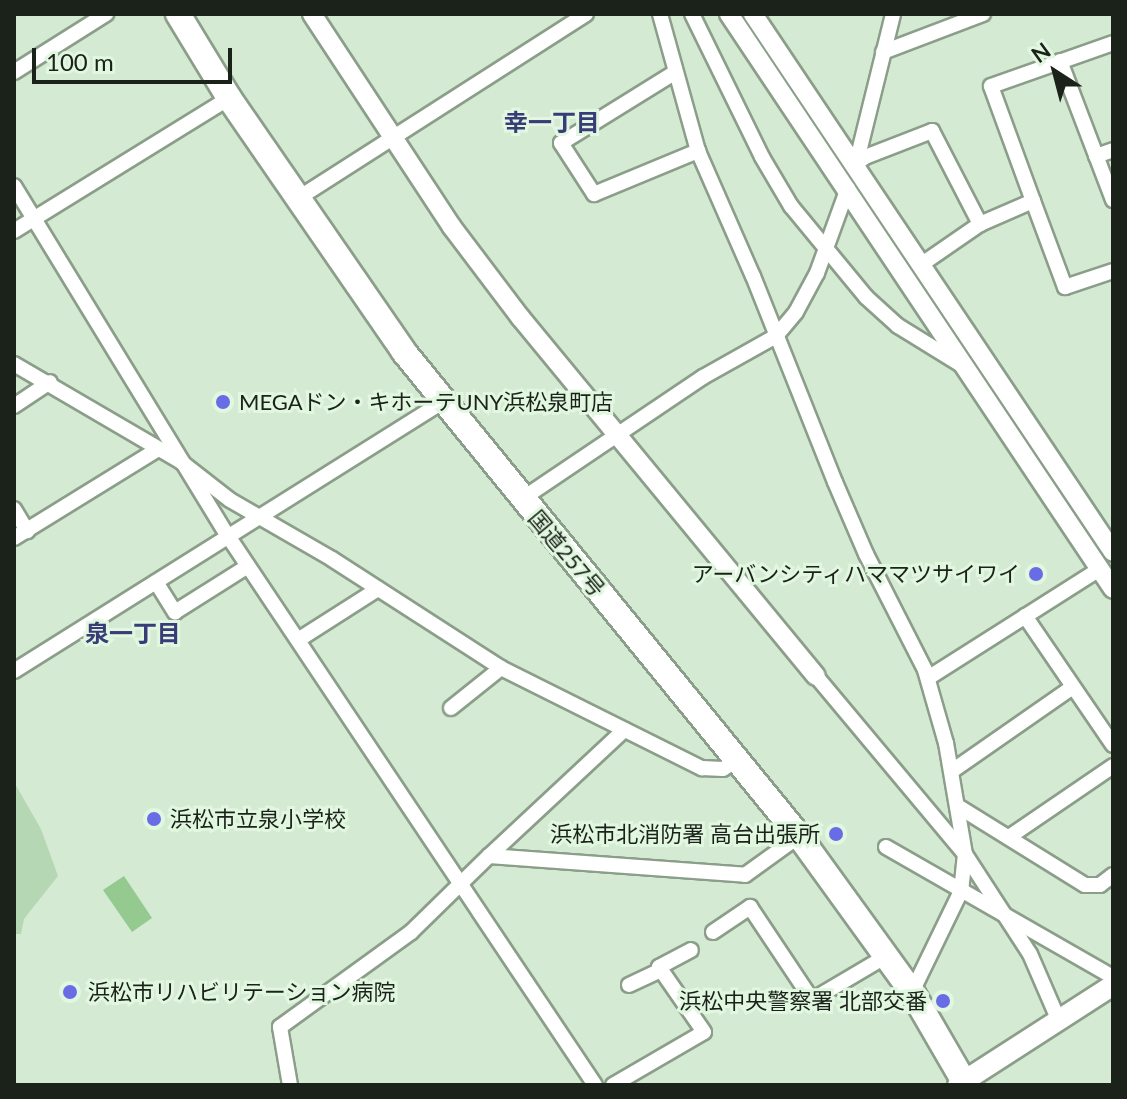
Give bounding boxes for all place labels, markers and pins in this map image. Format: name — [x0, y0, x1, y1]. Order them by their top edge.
place label: MEGAドン・キホーテUNY浜松泉町店 — [239, 389, 613, 415]
marker: MEGAドン・キホーテUNY浜松泉町店 — [214, 393, 232, 411]
place label: アーバンシティハママツサイワイ — [691, 561, 1020, 587]
marker: アーバンシティハママツサイワイ — [1027, 565, 1045, 583]
place label: 浜松市立泉小学校 — [170, 806, 346, 832]
marker: 浜松市立泉小学校 — [145, 810, 163, 828]
place label: 浜松市北消防署 高台出張所 — [550, 821, 820, 847]
marker: 浜松市北消防署 高台出張所 — [827, 825, 845, 843]
place label: 浜松市リハビリテーション病院 — [88, 979, 396, 1005]
marker: 浜松市リハビリテーション病院 — [59, 981, 81, 1003]
place label: 浜松中央警察署 北部交番 — [679, 988, 927, 1014]
marker: 浜松中央警察署 北部交番 — [934, 992, 952, 1010]

